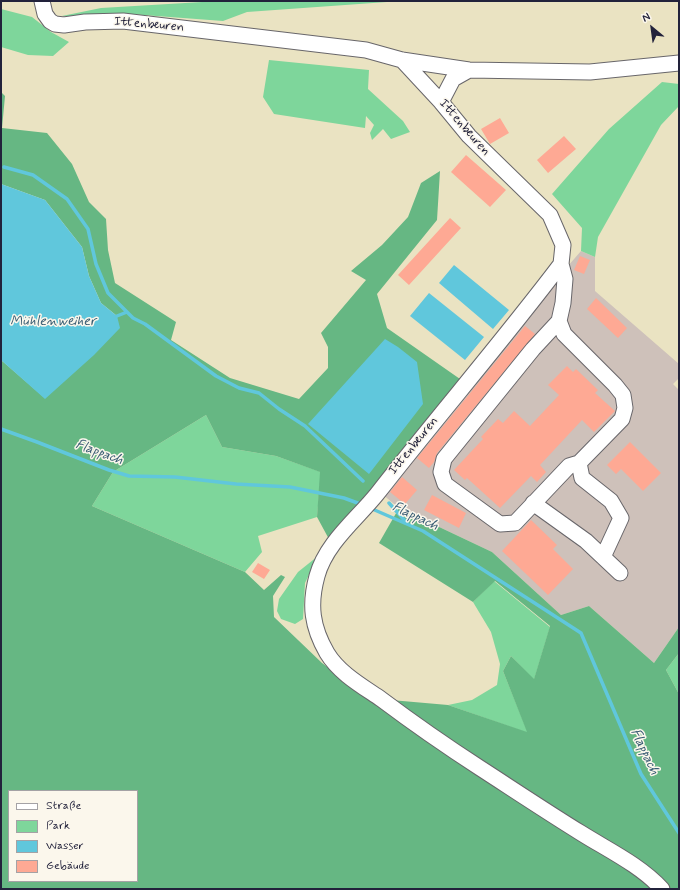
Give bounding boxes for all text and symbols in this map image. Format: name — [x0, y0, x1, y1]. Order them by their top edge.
north arrow — [632, 8, 672, 48]
text: N — [640, 10, 653, 25]
street label: Ittenbeuren — [113, 14, 185, 36]
street label: Ittenbeuren — [435, 96, 493, 160]
water label: Mühlenweiher — [10, 314, 96, 330]
street label: Ittenbeuren — [386, 414, 442, 478]
water label: Flappach — [73, 437, 125, 469]
water label: Flappach — [389, 499, 441, 535]
water label: Flappach — [626, 726, 662, 778]
legend — [8, 790, 138, 882]
text: Straße — [46, 798, 81, 814]
text: Park — [46, 818, 70, 834]
text: Wasser — [46, 838, 84, 854]
text: Gebäude — [46, 858, 89, 874]

